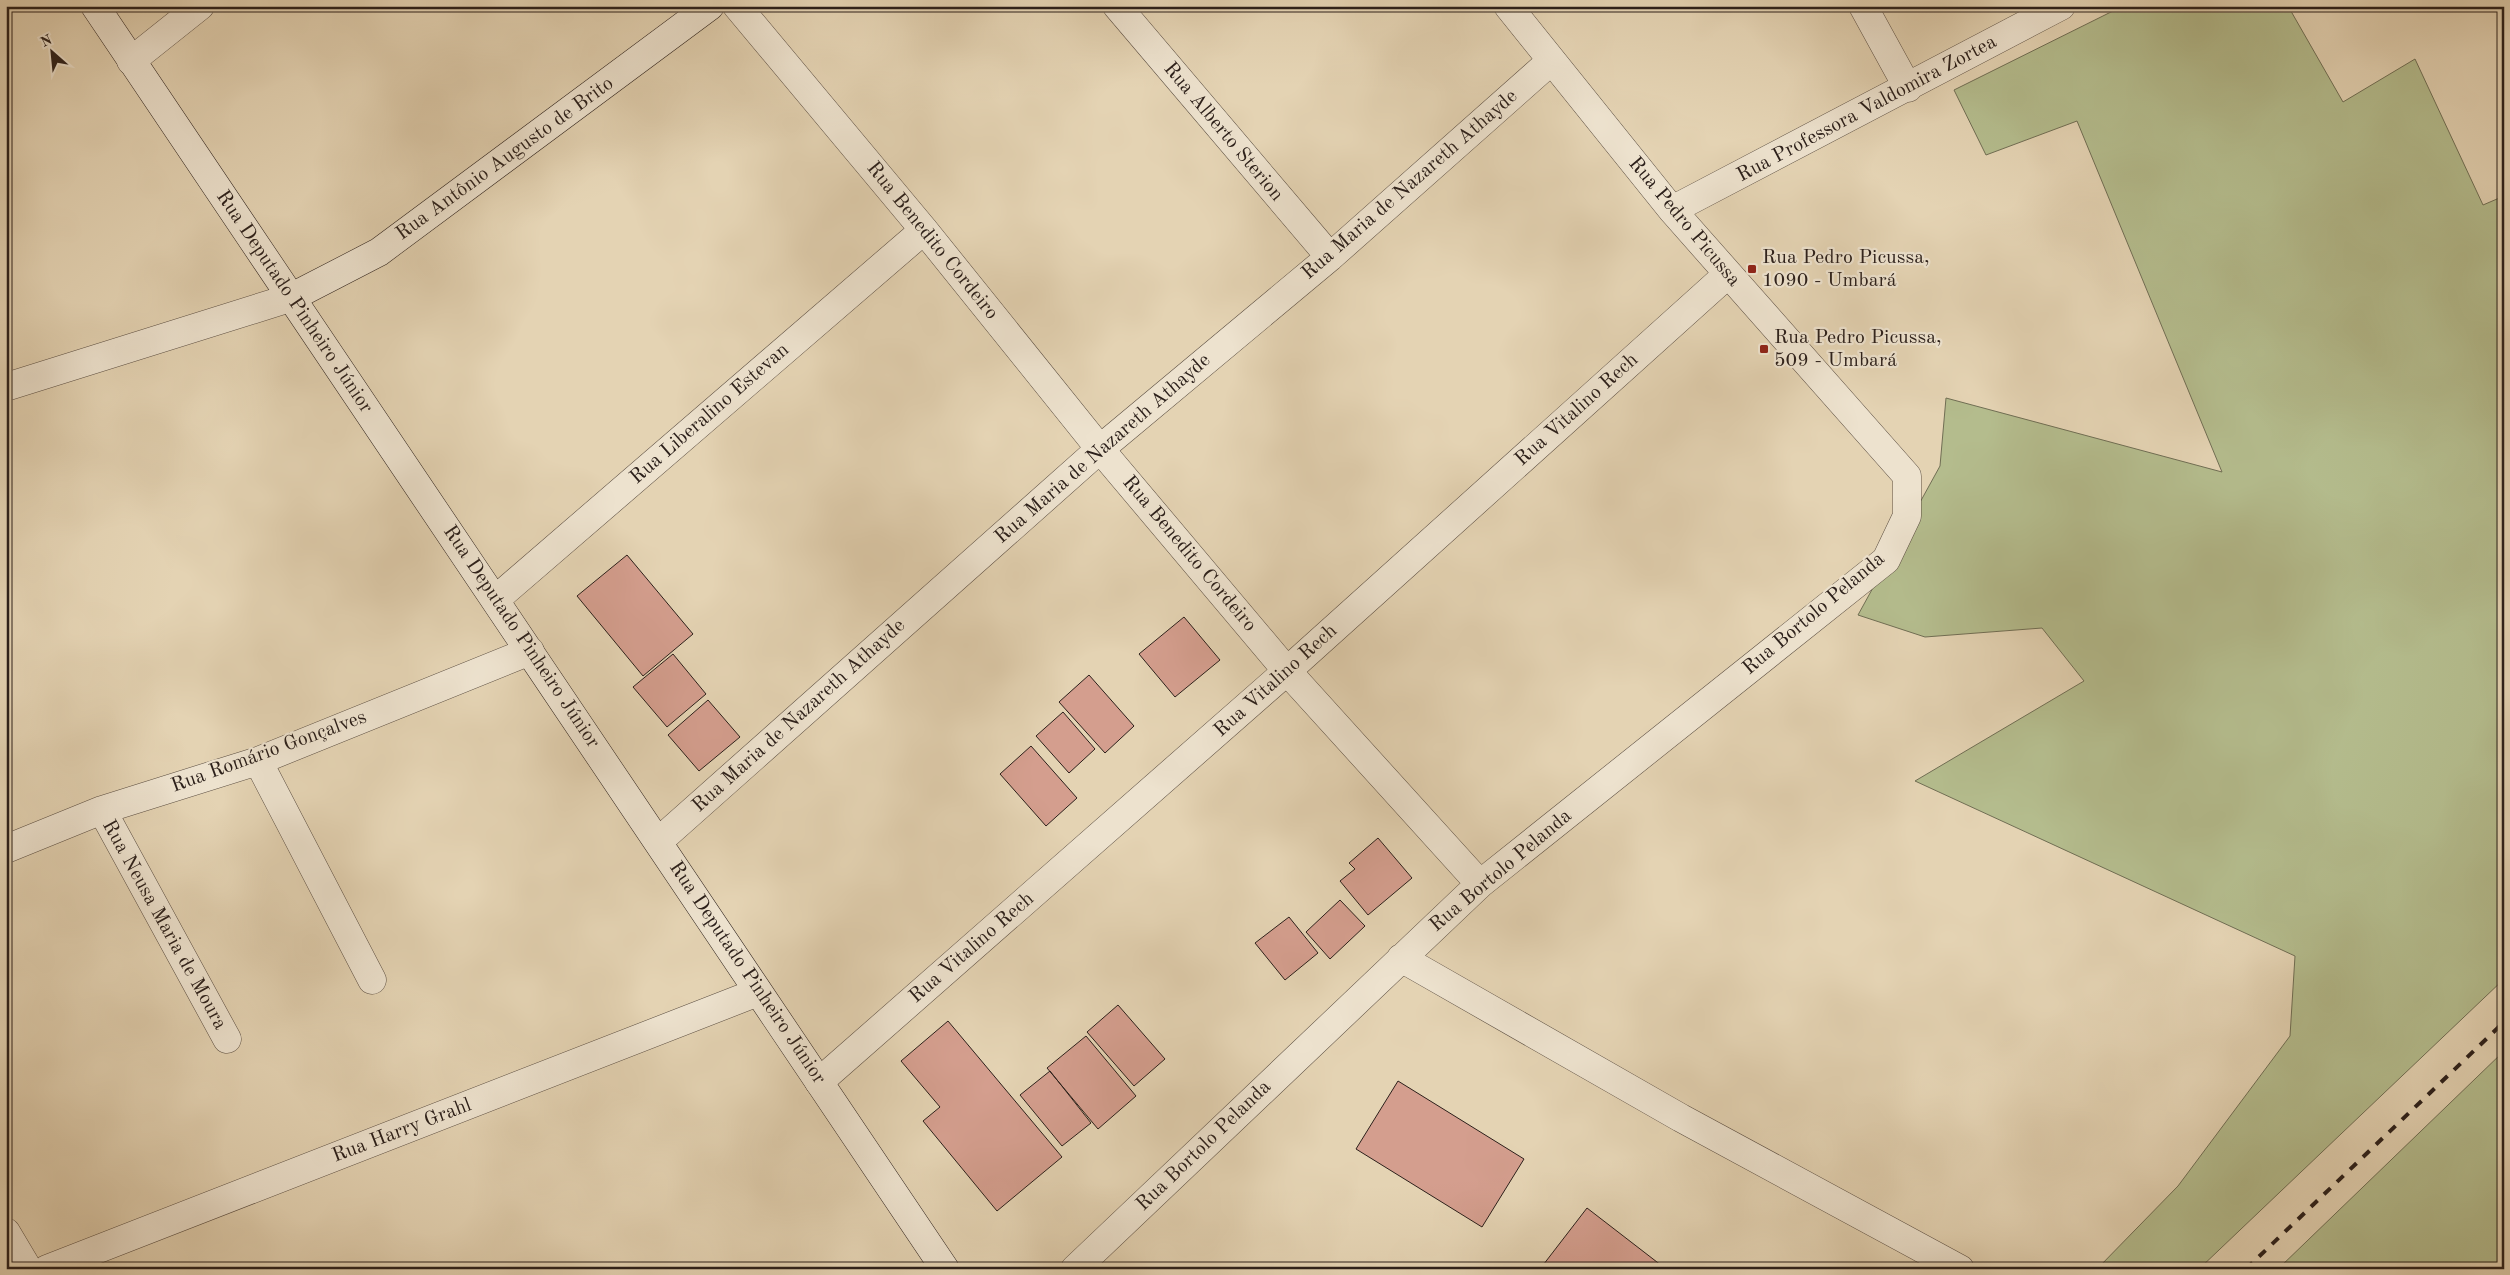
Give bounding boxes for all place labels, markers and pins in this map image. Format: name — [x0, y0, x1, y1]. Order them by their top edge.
place label: Rua Pedro Picussa, 1090 - Umbará — [1762, 248, 1930, 291]
marker: Rua Pedro Picussa, 1090 - Umbará — [1746, 263, 1758, 275]
place label: Rua Pedro Picussa, 509 - Umbará — [1774, 328, 1942, 371]
marker: Rua Pedro Picussa, 509 - Umbará — [1758, 343, 1770, 355]

